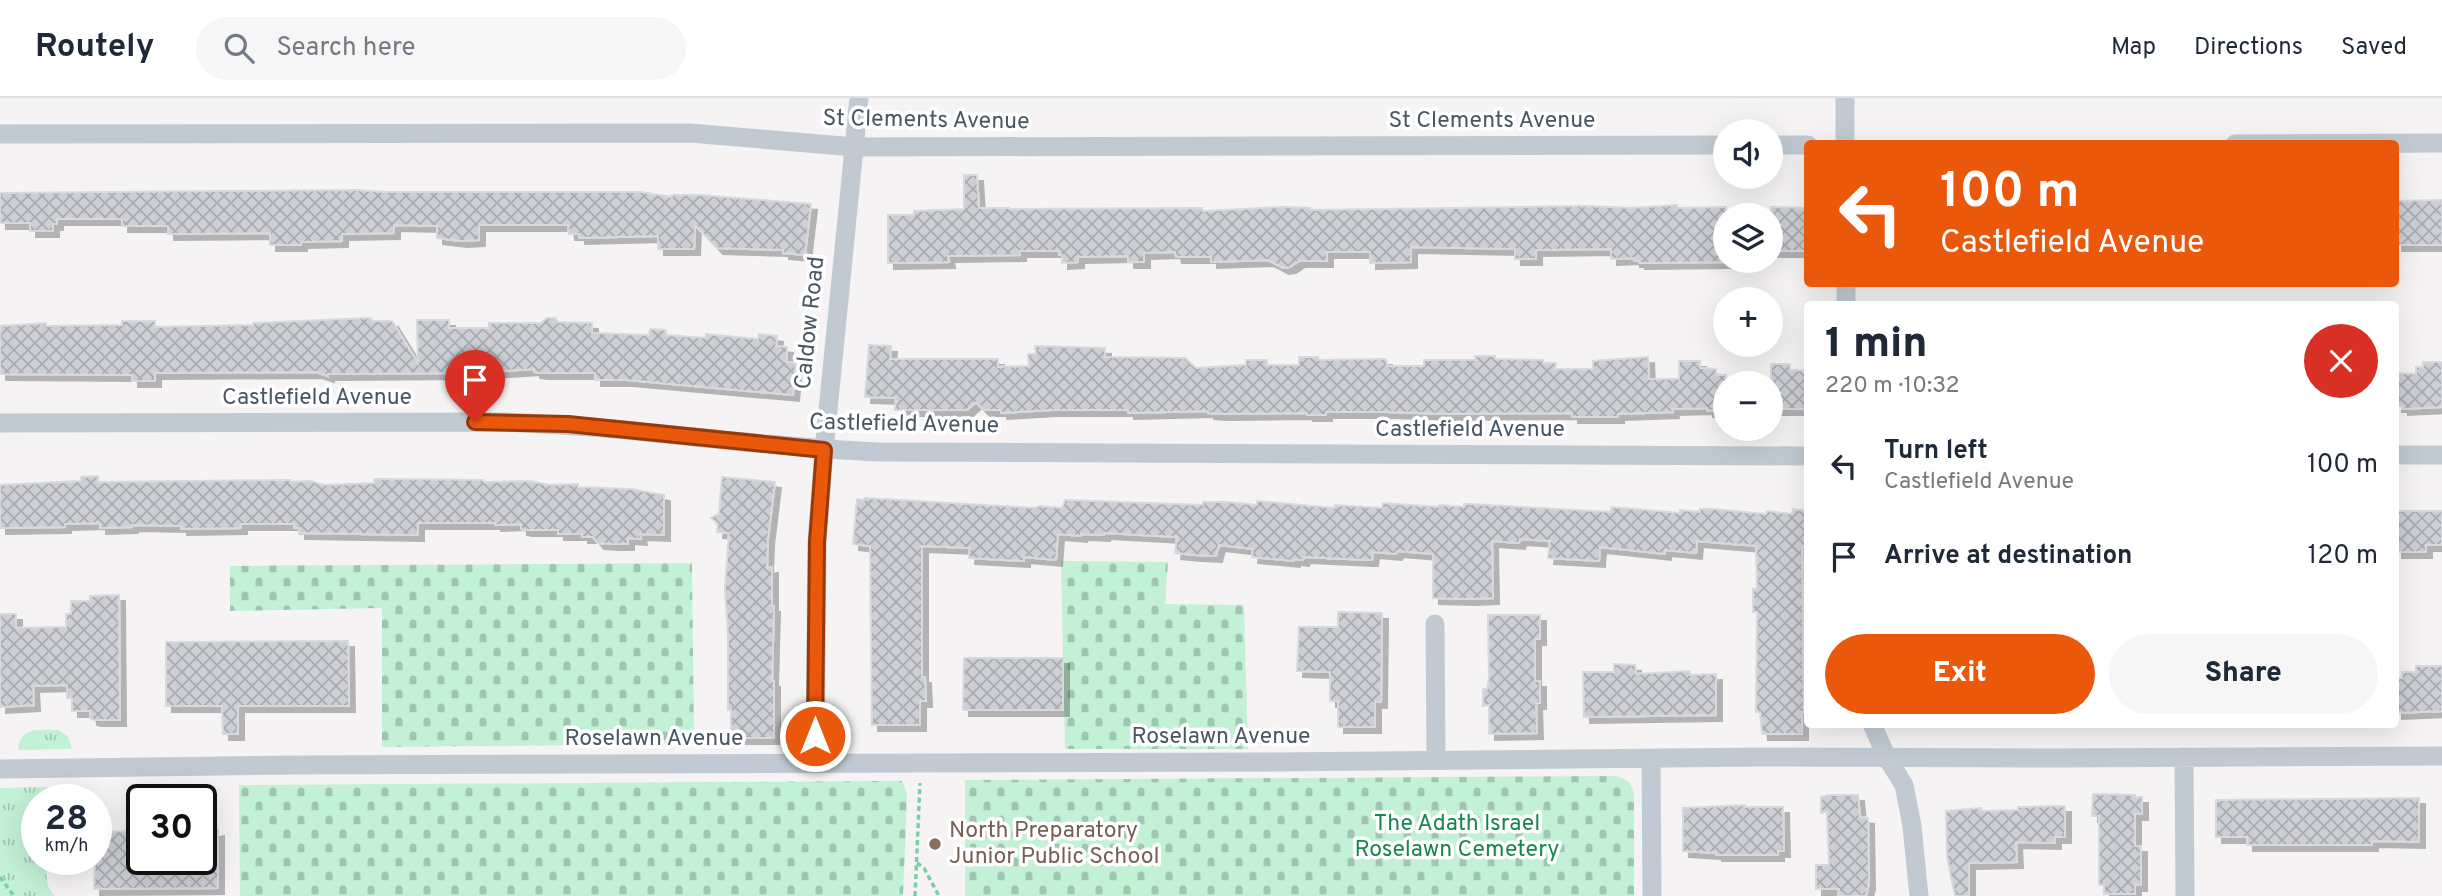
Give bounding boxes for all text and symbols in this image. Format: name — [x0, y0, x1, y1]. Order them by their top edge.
search box — [196, 17, 686, 80]
text: Routely — [35, 27, 154, 69]
icon: search — [220, 29, 258, 67]
text: Search here — [276, 32, 415, 65]
text: Map — [2111, 33, 2156, 63]
text: Directions — [2194, 33, 2303, 63]
text: Saved — [2341, 33, 2407, 63]
street label: St Clements Avenue — [822, 105, 1030, 137]
street label: St Clements Avenue — [1389, 107, 1595, 136]
map controls — [1713, 119, 1783, 441]
button: sound — [1713, 119, 1783, 189]
text: 100 m — [1940, 163, 2079, 225]
icon: left — [1825, 168, 1916, 259]
button: layers — [1713, 203, 1783, 273]
text: Castlefield Avenue — [1940, 224, 2204, 264]
street label: Caldow Road — [790, 255, 832, 391]
button: + — [1713, 287, 1783, 357]
text: 1 min — [1825, 319, 1928, 372]
button: close — [2304, 324, 2378, 398]
pin — [445, 350, 505, 422]
icon: arrive — [456, 361, 494, 399]
button: − — [1713, 371, 1783, 441]
text: 220 m · 10:32 — [1825, 372, 1960, 401]
street label: Castlefield Avenue — [222, 384, 412, 413]
street label: Castlefield Avenue — [809, 409, 999, 441]
street label: Castlefield Avenue — [1375, 416, 1565, 445]
text: Turn left — [1884, 435, 1988, 468]
icon: left — [1825, 447, 1863, 485]
text: 100 m — [2307, 449, 2378, 482]
text: Castlefield Avenue — [1884, 468, 2074, 497]
icon: arrive — [1825, 538, 1863, 576]
text: Arrive at destination — [1884, 540, 2132, 573]
text: 120 m — [2308, 540, 2378, 573]
button: Exit — [1825, 634, 2095, 714]
button: Share — [2109, 634, 2378, 714]
position arrow — [778, 699, 852, 773]
street label: Roselawn Avenue — [1132, 723, 1310, 752]
street label: Roselawn Avenue — [565, 725, 743, 754]
speed limit sign: 30 — [126, 784, 217, 875]
text: 28 — [45, 798, 88, 842]
park label: The Adath Israel Roselawn Cemetery — [1355, 810, 1559, 865]
place label: North Preparatory Junior Public School — [949, 817, 1160, 872]
text: km/h — [45, 835, 88, 858]
marker: North Preparatory Junior Public School — [927, 836, 943, 852]

